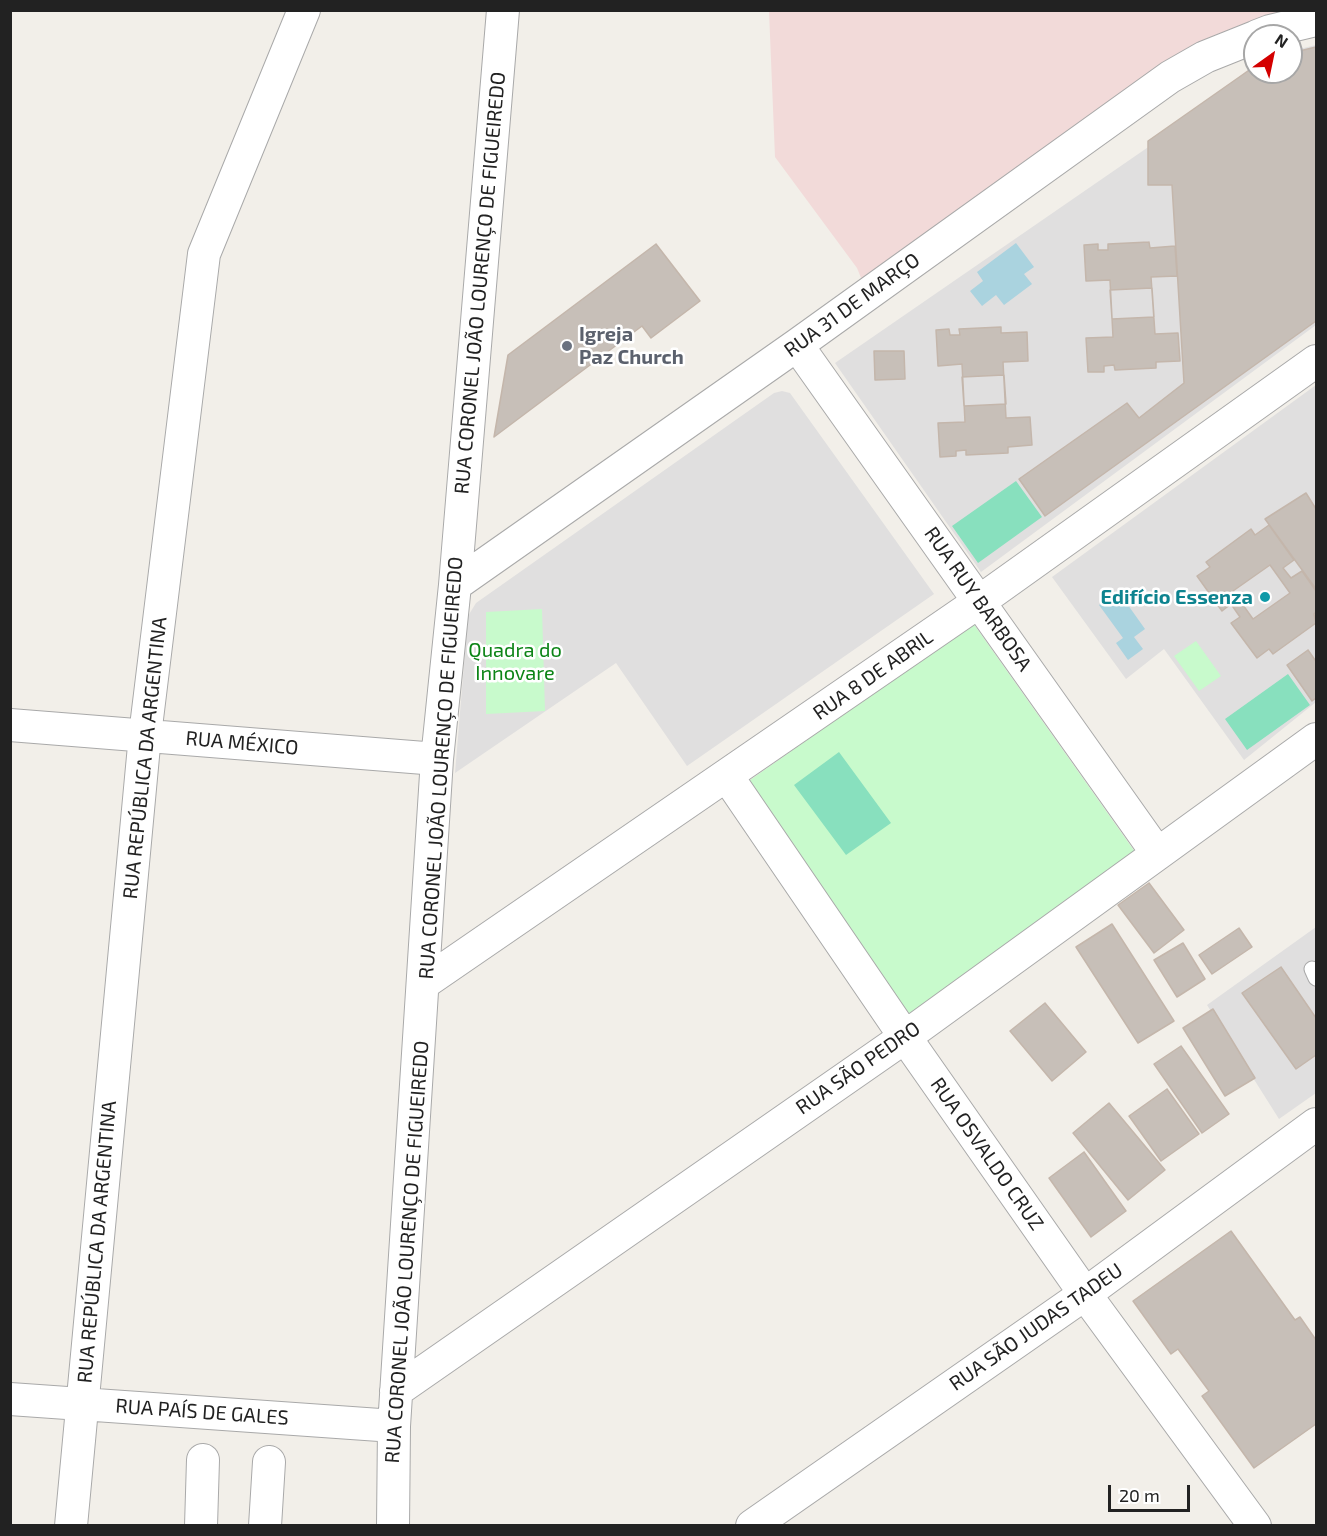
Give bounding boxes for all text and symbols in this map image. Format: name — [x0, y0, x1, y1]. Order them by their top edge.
north arrow — [1243, 24, 1303, 84]
text: N — [1272, 29, 1292, 51]
street label: RUA CORONEL JOÃO LOURENÇO DE FIGUEIREDO — [450, 71, 510, 495]
street label: RUA 31 DE MARÇO — [779, 248, 925, 362]
place label: Igreja Paz Church — [579, 322, 684, 369]
marker: Igreja Paz Church — [560, 339, 574, 353]
street label: RUA RUY BARBOSA — [919, 522, 1037, 676]
street label: RUA CORONEL JOÃO LOURENÇO DE FIGUEIREDO — [414, 556, 468, 980]
place label: Edifício Essenza — [1101, 585, 1253, 609]
marker: Edifício Essenza — [1258, 590, 1272, 604]
street label: RUA REPÚBLICA DA ARGENTINA — [118, 616, 172, 900]
street label: RUA 8 DE ABRIL — [808, 625, 938, 725]
park label: Quadra do Innovare — [468, 638, 562, 685]
street label: RUA MÉXICO — [185, 726, 299, 760]
street label: RUA SÃO PEDRO — [791, 1016, 925, 1120]
street label: RUA CORONEL JOÃO LOURENÇO DE FIGUEIREDO — [380, 1040, 434, 1464]
street label: RUA OSVALDO CRUZ — [925, 1073, 1049, 1235]
street label: RUA REPÚBLICA DA ARGENTINA — [73, 1100, 121, 1384]
street label: RUA SÃO JUDAS TADEU — [945, 1258, 1127, 1396]
street label: RUA PAÍS DE GALES — [115, 1394, 289, 1430]
scale bar — [1111, 1473, 1194, 1511]
text: 20 m — [1119, 1484, 1160, 1506]

